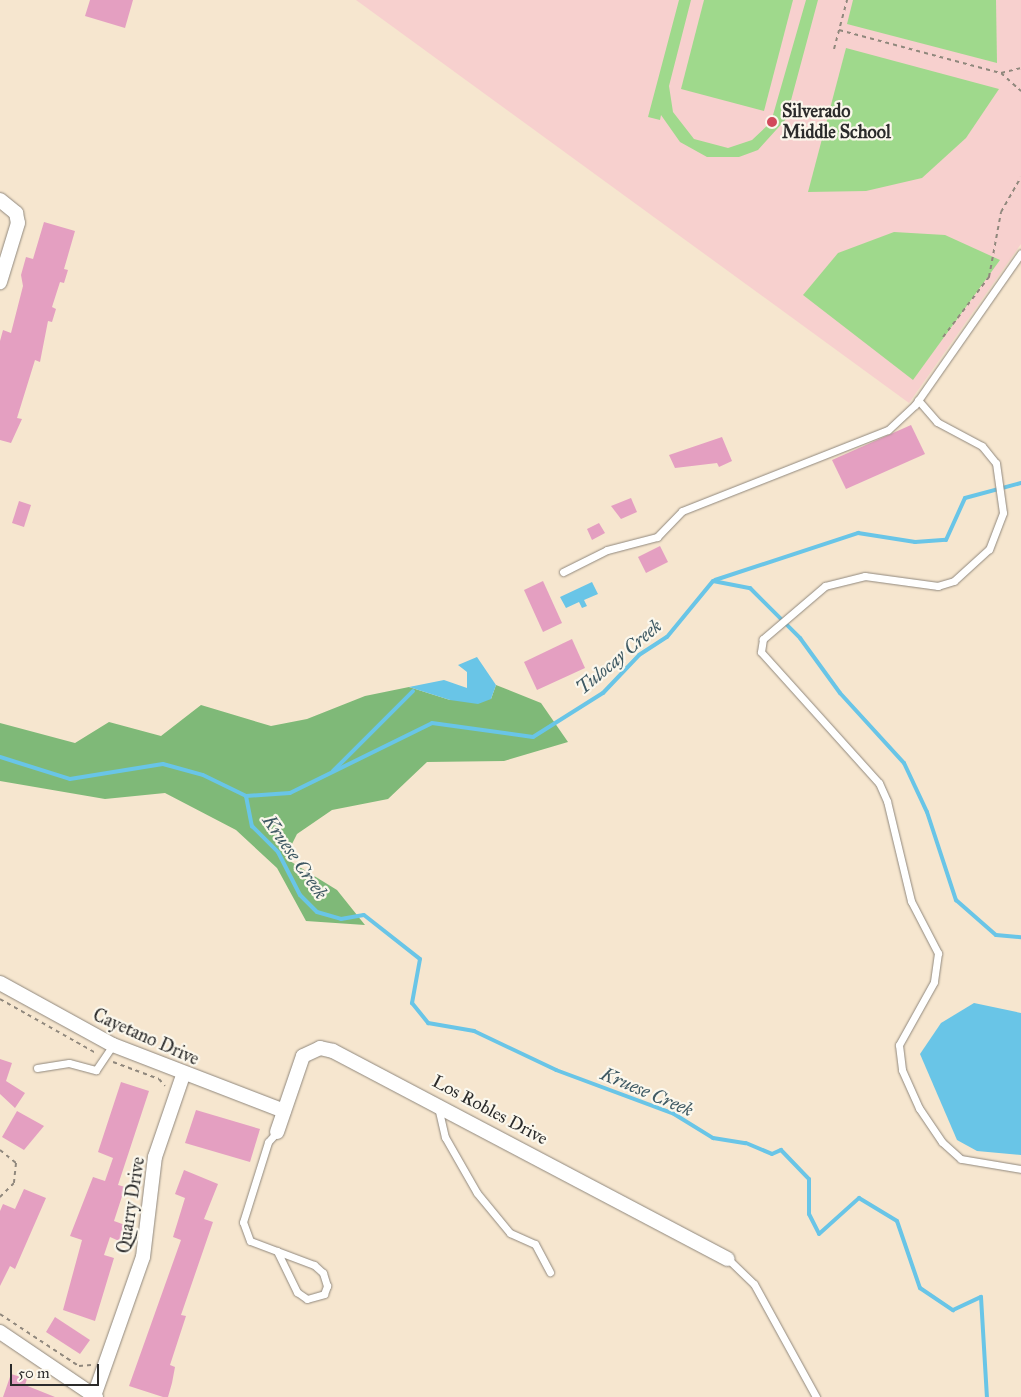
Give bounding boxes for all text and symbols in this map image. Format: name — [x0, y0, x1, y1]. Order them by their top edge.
place label: Silverado Middle School — [782, 101, 891, 144]
marker: Silverado Middle School — [766, 116, 778, 128]
water label: Tulocay Creek — [572, 615, 666, 699]
water label: Kruese Creek — [258, 810, 332, 904]
street label: Cayetano Drive — [90, 1004, 202, 1070]
water label: Kruese Creek — [597, 1062, 697, 1122]
street label: Los Robles Drive — [429, 1070, 551, 1150]
street label: Quarry Drive — [113, 1155, 149, 1255]
scale bar — [12, 1354, 101, 1386]
text: 50 m — [18, 1364, 50, 1382]

